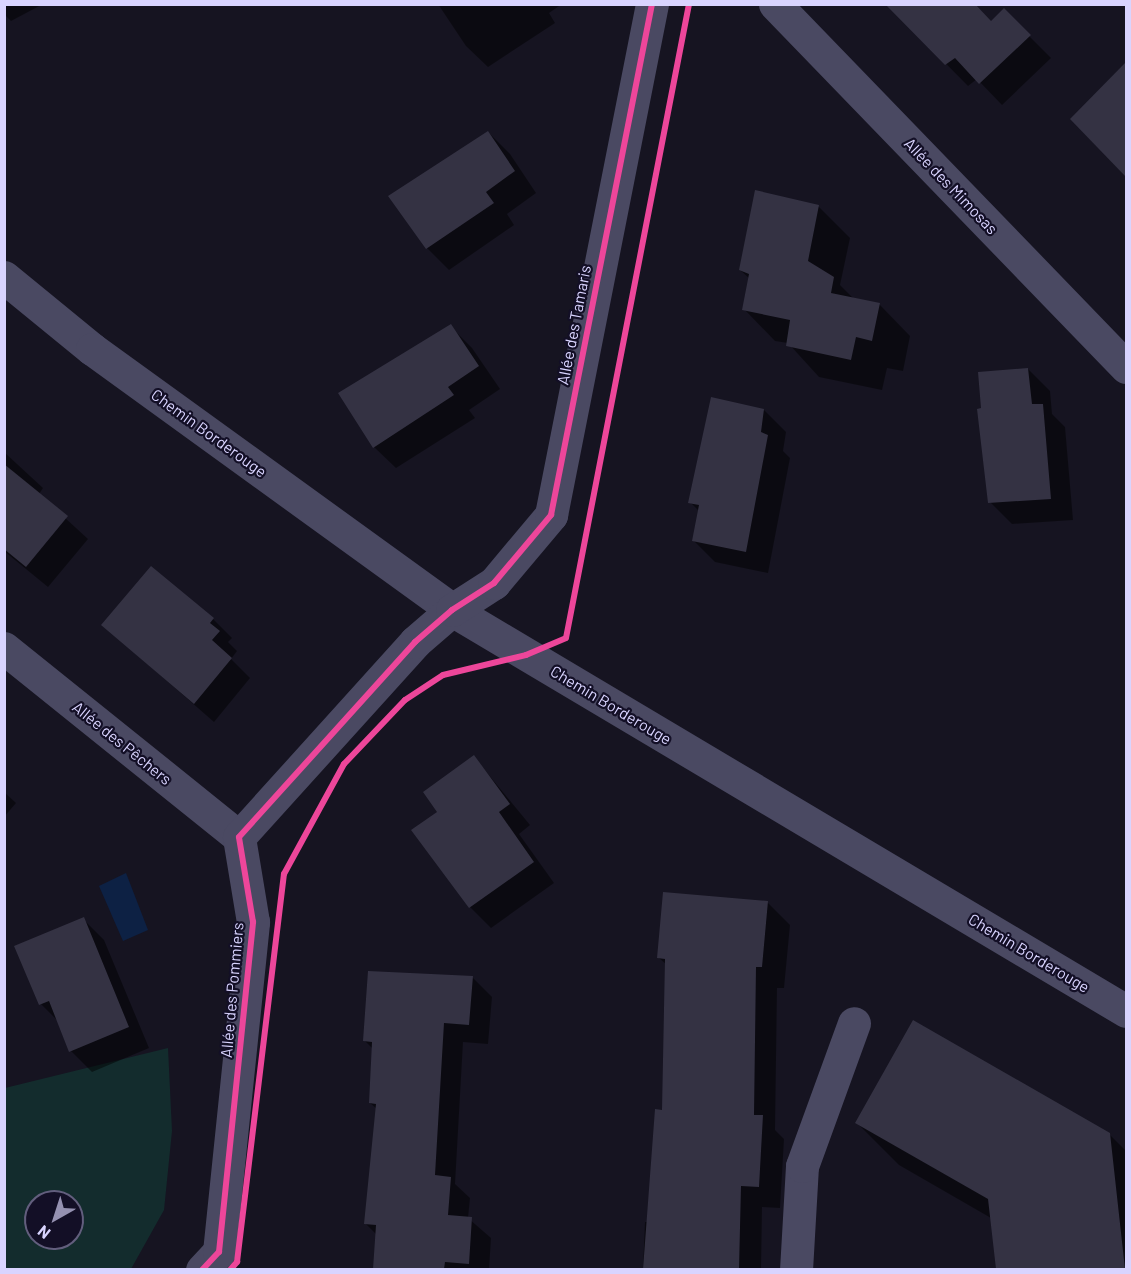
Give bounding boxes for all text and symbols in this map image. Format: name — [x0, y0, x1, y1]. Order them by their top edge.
street label: Allée des Mimosas — [900, 134, 1002, 238]
street label: Allée des Tamaris — [553, 264, 595, 386]
street label: Chemin Borderouge — [148, 385, 270, 481]
street label: Chemin Borderouge — [547, 661, 675, 749]
street label: Allée des Pêchers — [69, 697, 175, 789]
street label: Chemin Borderouge — [965, 909, 1093, 997]
street label: Allée des Pommiers — [217, 922, 247, 1058]
north arrow — [24, 1190, 84, 1250]
text: N — [34, 1222, 54, 1244]

